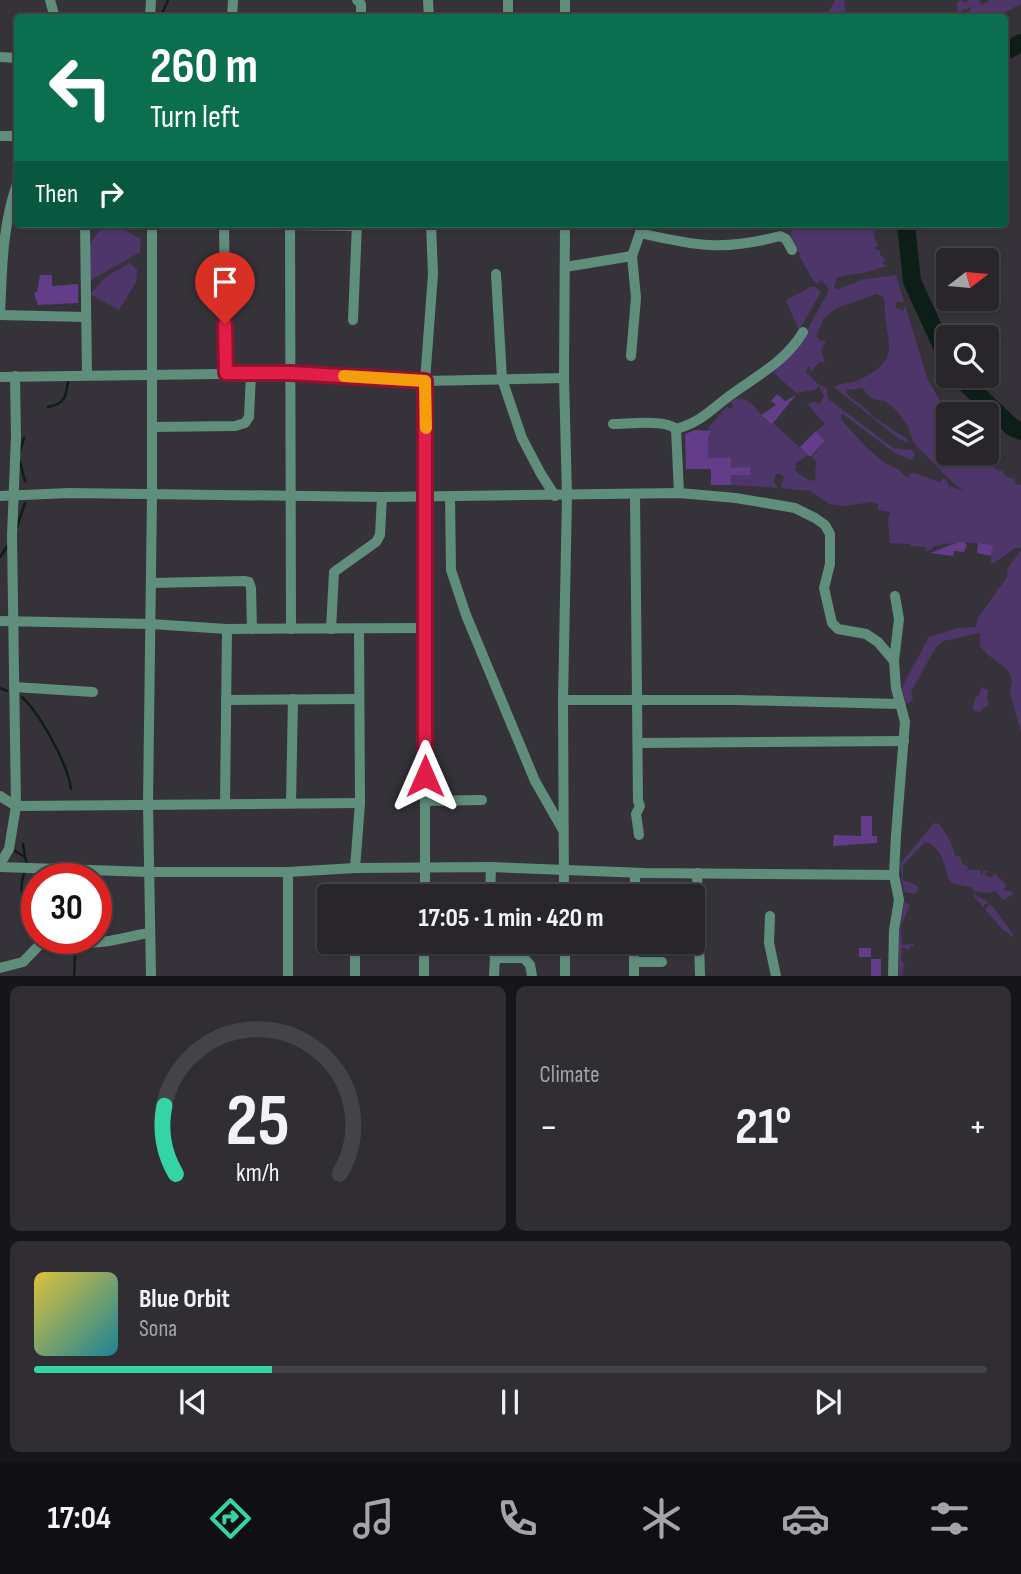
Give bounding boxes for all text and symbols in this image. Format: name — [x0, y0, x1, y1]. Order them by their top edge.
text: 260 m — [150, 38, 258, 97]
icon: left — [35, 42, 126, 133]
text: Turn left — [150, 98, 240, 137]
icon: right — [92, 175, 130, 213]
text: Then — [35, 179, 78, 210]
north arrow — [936, 248, 999, 312]
map controls — [936, 248, 999, 465]
pin — [195, 252, 255, 324]
icon: arrive — [206, 263, 244, 301]
button: search — [936, 325, 999, 388]
button: layers — [936, 402, 999, 465]
position arrow — [388, 739, 462, 813]
speed limit sign: 30 — [21, 863, 112, 954]
text: 17:05 · 1 min · 420 m — [418, 903, 604, 934]
text: Climate — [540, 1061, 599, 1089]
text: 25 — [226, 1079, 290, 1167]
text: 21° — [735, 1096, 791, 1159]
text: − — [540, 1105, 558, 1150]
text: + — [968, 1105, 987, 1150]
text: km/h — [236, 1158, 279, 1189]
text: Blue Orbit — [139, 1284, 230, 1315]
text: Sona — [139, 1315, 177, 1343]
icon: previous — [174, 1383, 212, 1421]
icon: pause — [491, 1383, 529, 1421]
icon: next — [809, 1383, 847, 1421]
icon: directions — [206, 1494, 255, 1543]
icon: music — [349, 1494, 398, 1543]
icon: phone — [493, 1494, 542, 1543]
icon: climate — [637, 1494, 686, 1543]
icon: car — [781, 1494, 830, 1543]
icon: filters — [925, 1494, 974, 1543]
text: 17:04 — [47, 1499, 111, 1538]

